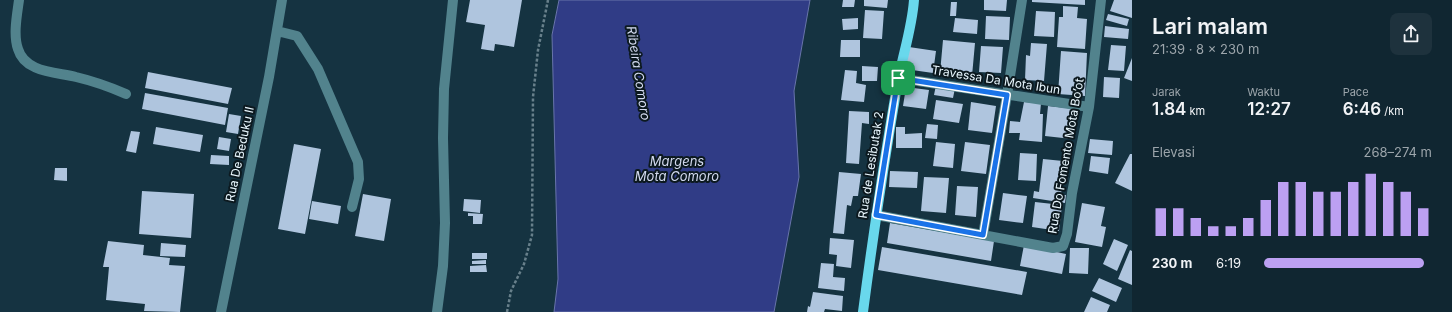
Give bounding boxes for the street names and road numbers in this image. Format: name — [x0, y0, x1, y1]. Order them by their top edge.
street label: Travessa Da Mota Ibun — [931, 62, 1062, 97]
street label: Rua Do Fomento Mota Bo’ot — [1044, 77, 1087, 235]
street label: Rua De Beduku II — [222, 105, 257, 203]
street label: Rua de Lesibutak 2 — [855, 110, 886, 219]

